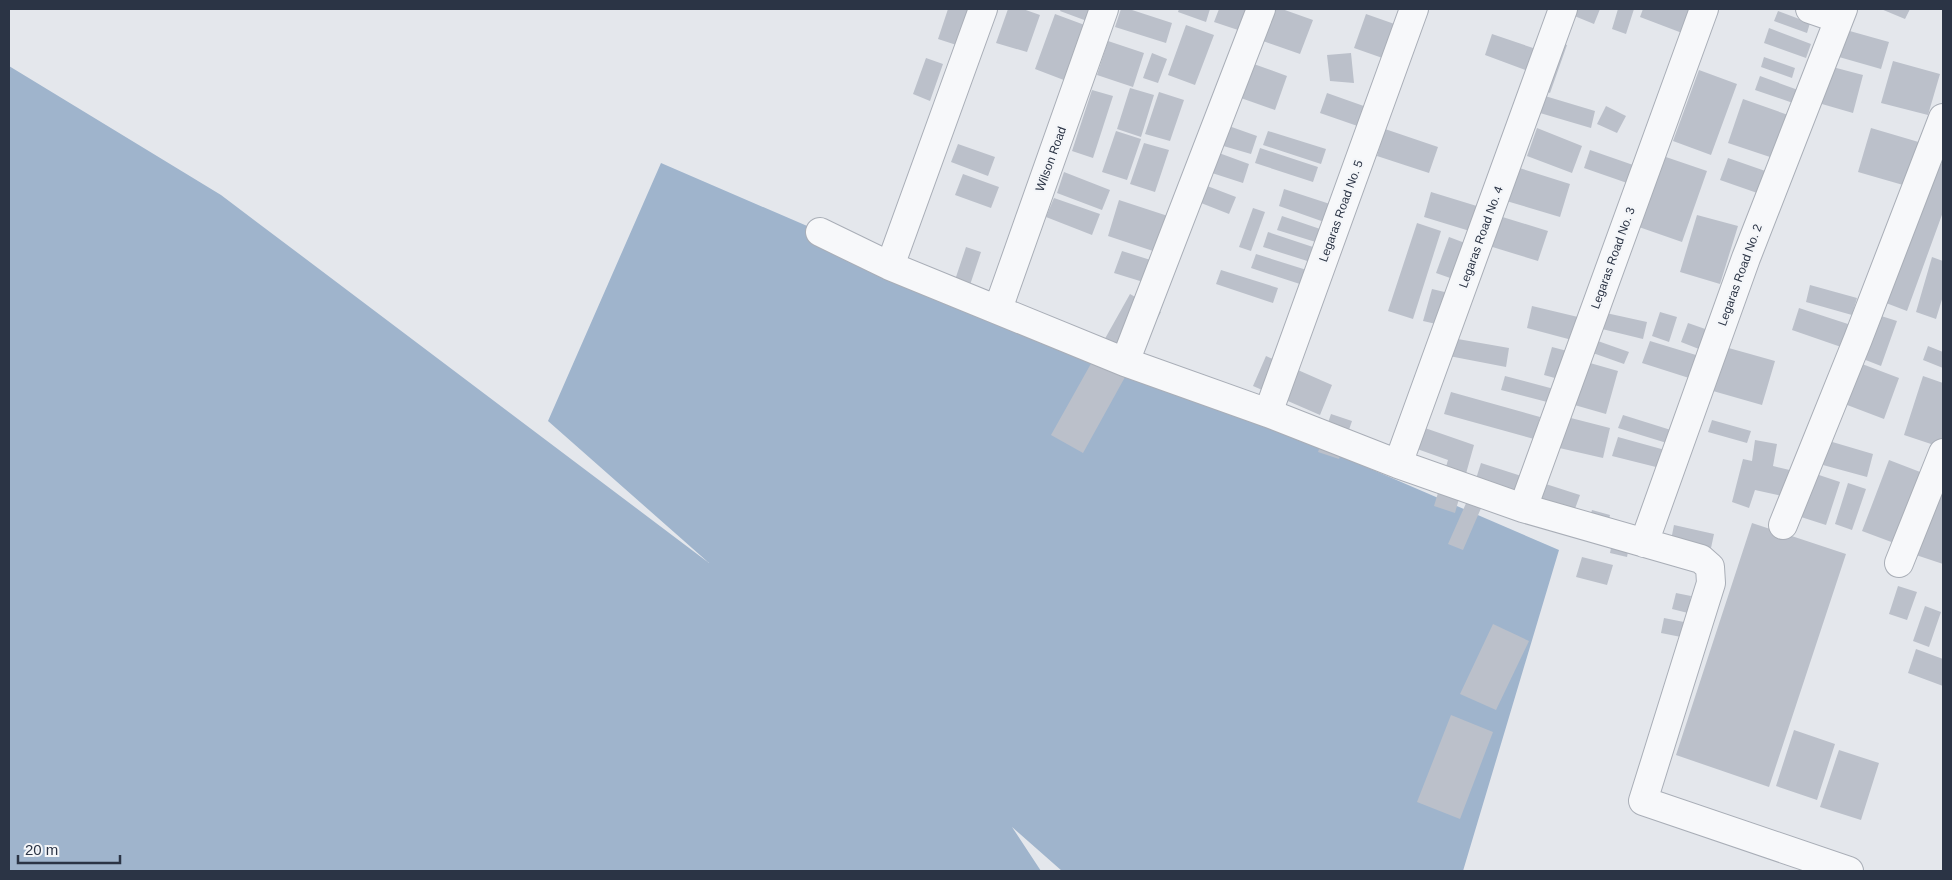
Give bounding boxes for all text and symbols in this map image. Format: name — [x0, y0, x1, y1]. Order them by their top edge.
street label: Wilson Road — [1033, 125, 1069, 193]
street label: Legaras Road No. 5 — [1316, 158, 1366, 264]
street label: Legaras Road No. 4 — [1456, 184, 1506, 290]
street label: Legaras Road No. 3 — [1588, 205, 1638, 311]
street label: Legaras Road No. 2 — [1715, 222, 1765, 328]
scale bar — [18, 832, 120, 864]
text: 20 m — [25, 841, 58, 858]

